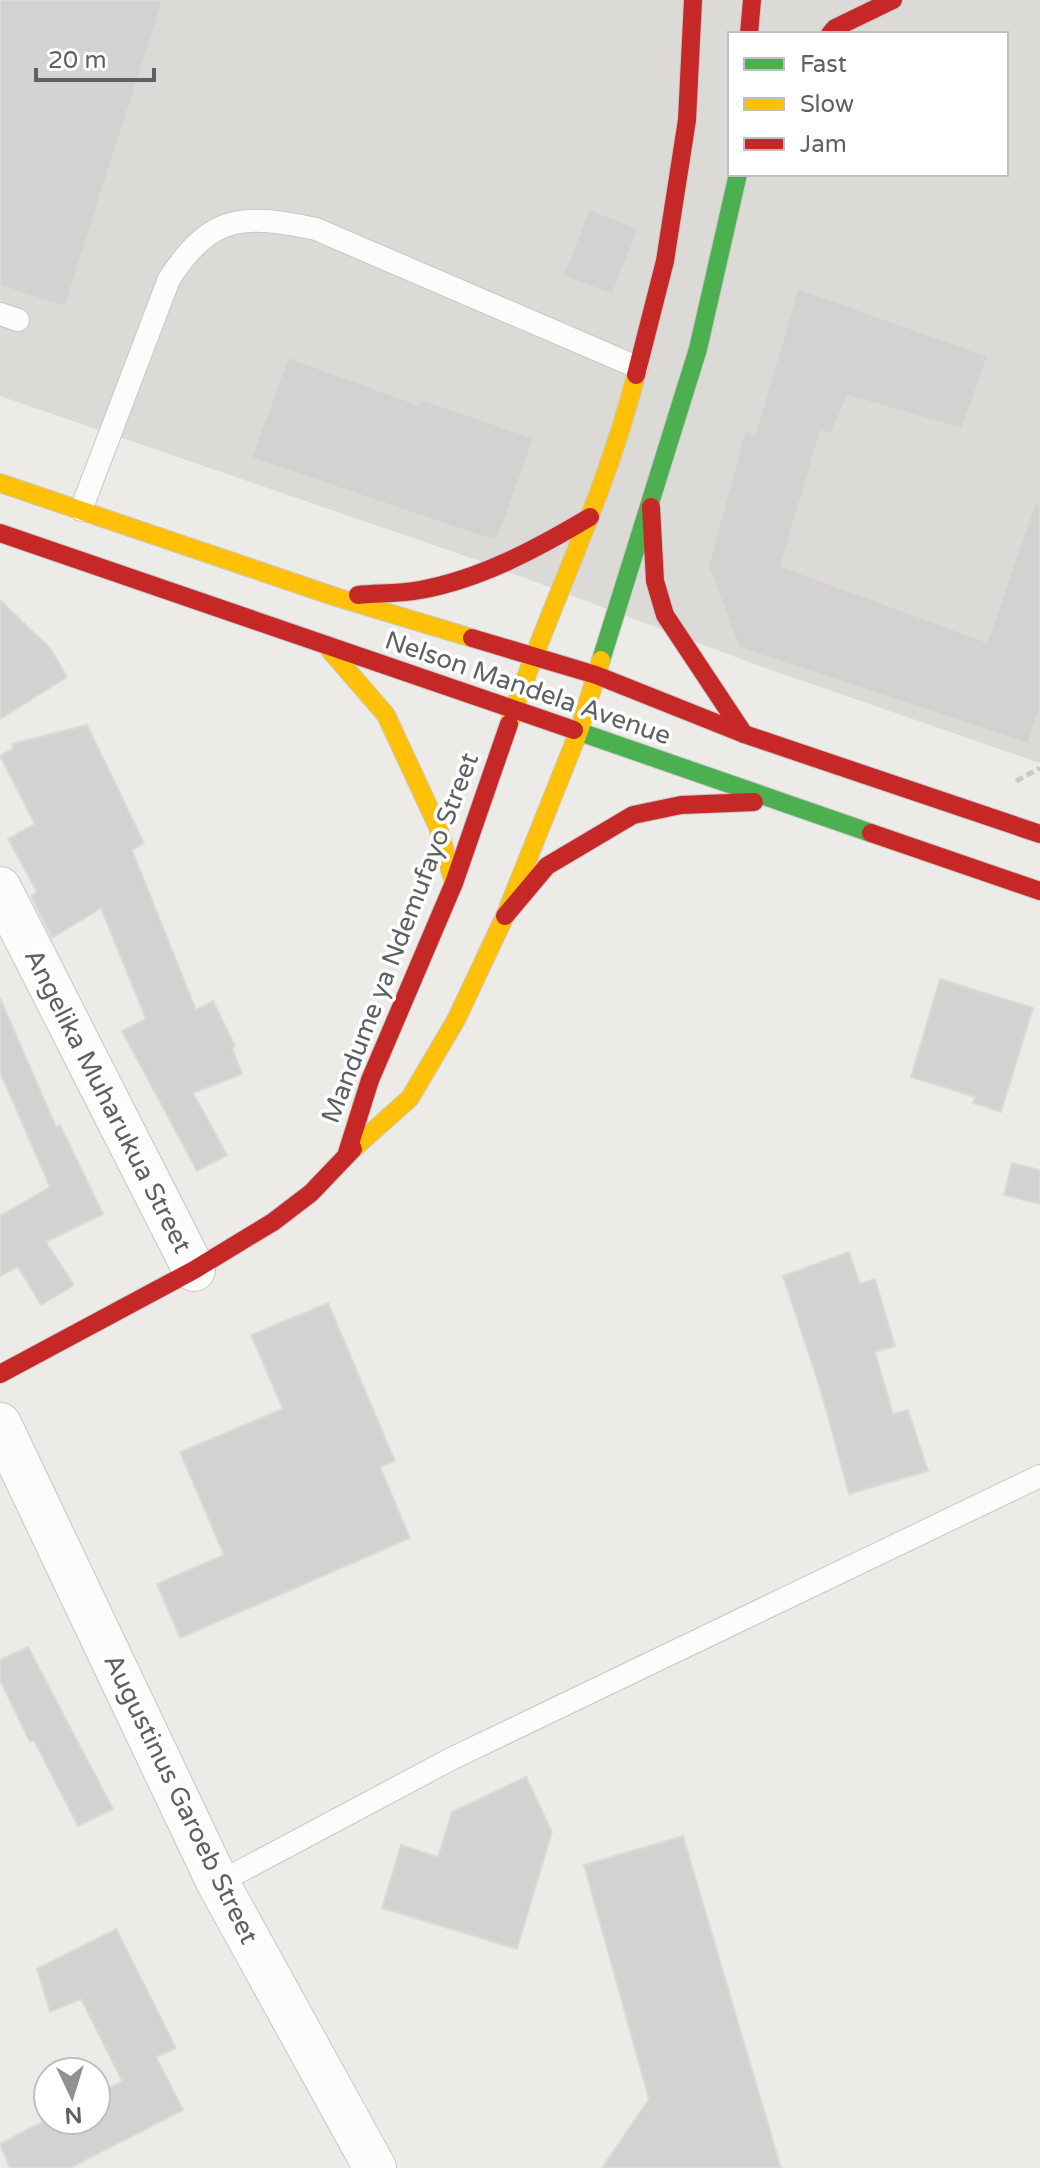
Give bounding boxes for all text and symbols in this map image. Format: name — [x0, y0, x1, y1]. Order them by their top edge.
scale bar — [36, 32, 154, 82]
legend — [728, 32, 1008, 176]
text: 20 m — [48, 46, 106, 75]
text: Fast — [800, 50, 847, 79]
text: Slow — [800, 90, 854, 119]
text: Jam — [800, 130, 847, 159]
street label: Nelson Mandela Avenue — [381, 624, 675, 752]
street label: Mandume ya Ndemufayo Street — [315, 748, 485, 1128]
street label: Angelika Muharukua Street — [18, 944, 198, 1258]
street label: Augustinus Garoeb Street — [97, 1649, 265, 1949]
north arrow — [32, 2056, 112, 2136]
text: N — [64, 2101, 83, 2129]

